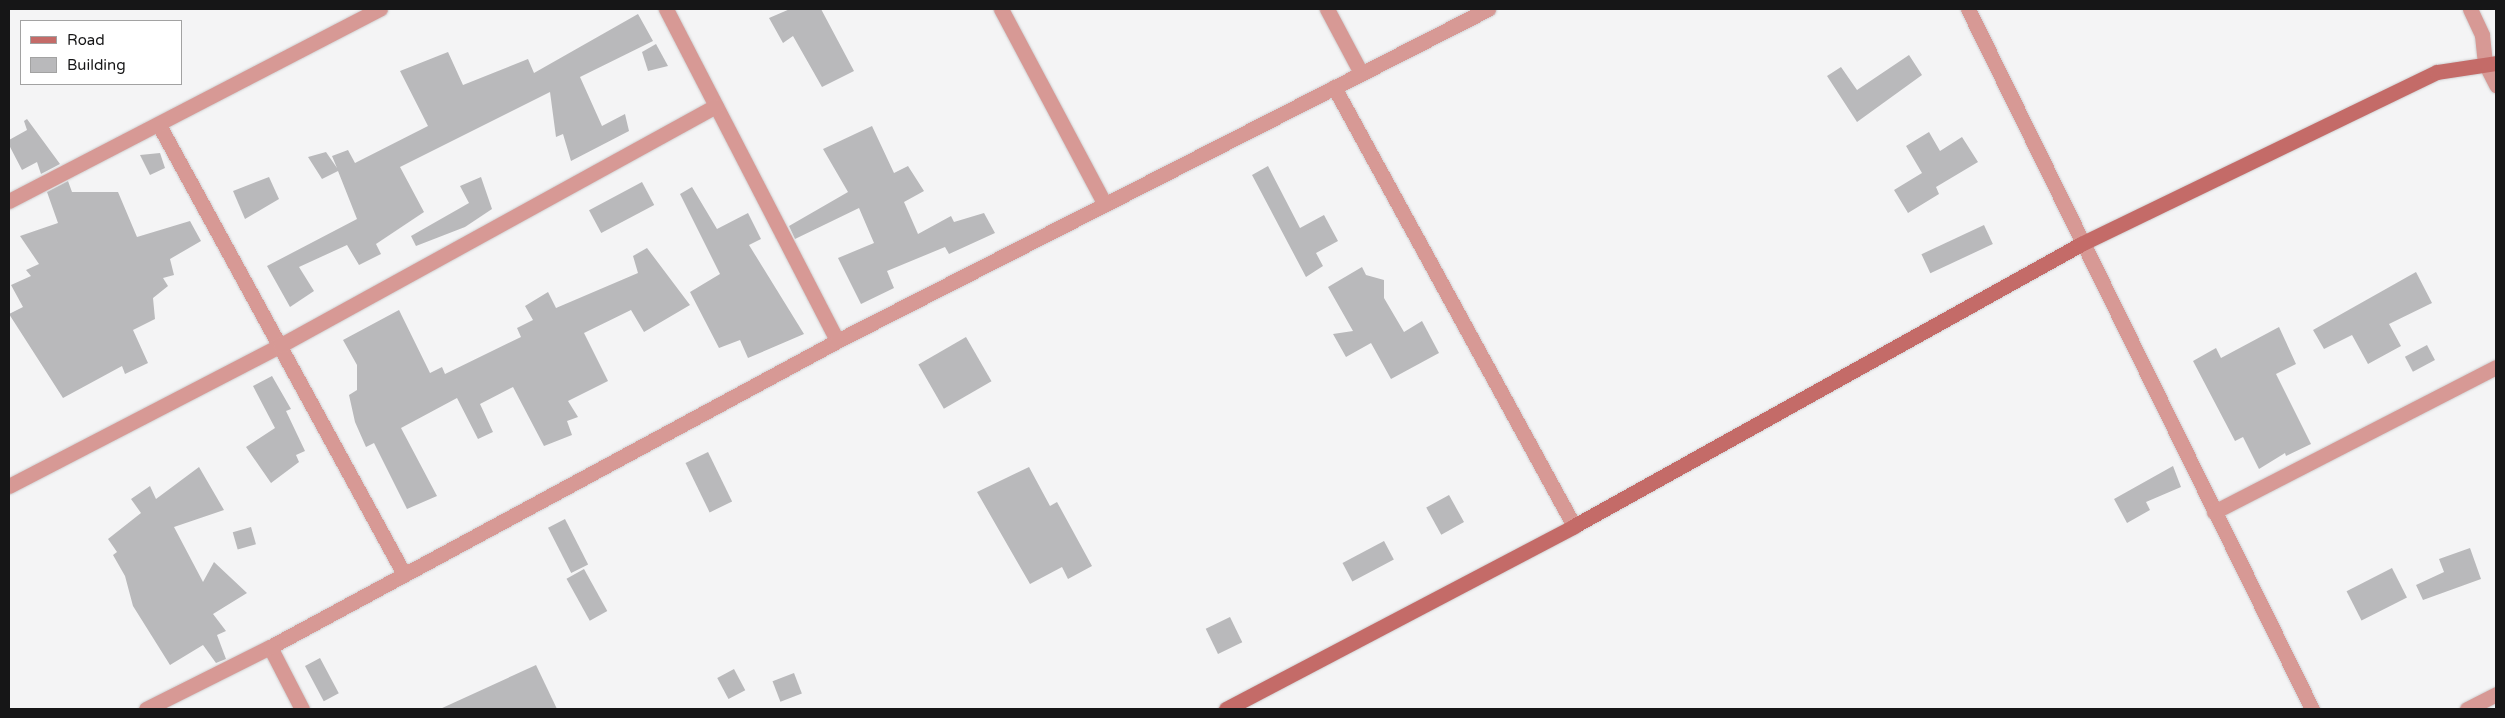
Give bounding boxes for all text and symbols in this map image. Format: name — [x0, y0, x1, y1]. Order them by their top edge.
legend — [20, 20, 182, 85]
text: Road — [67, 31, 105, 49]
text: Building — [67, 56, 126, 74]

